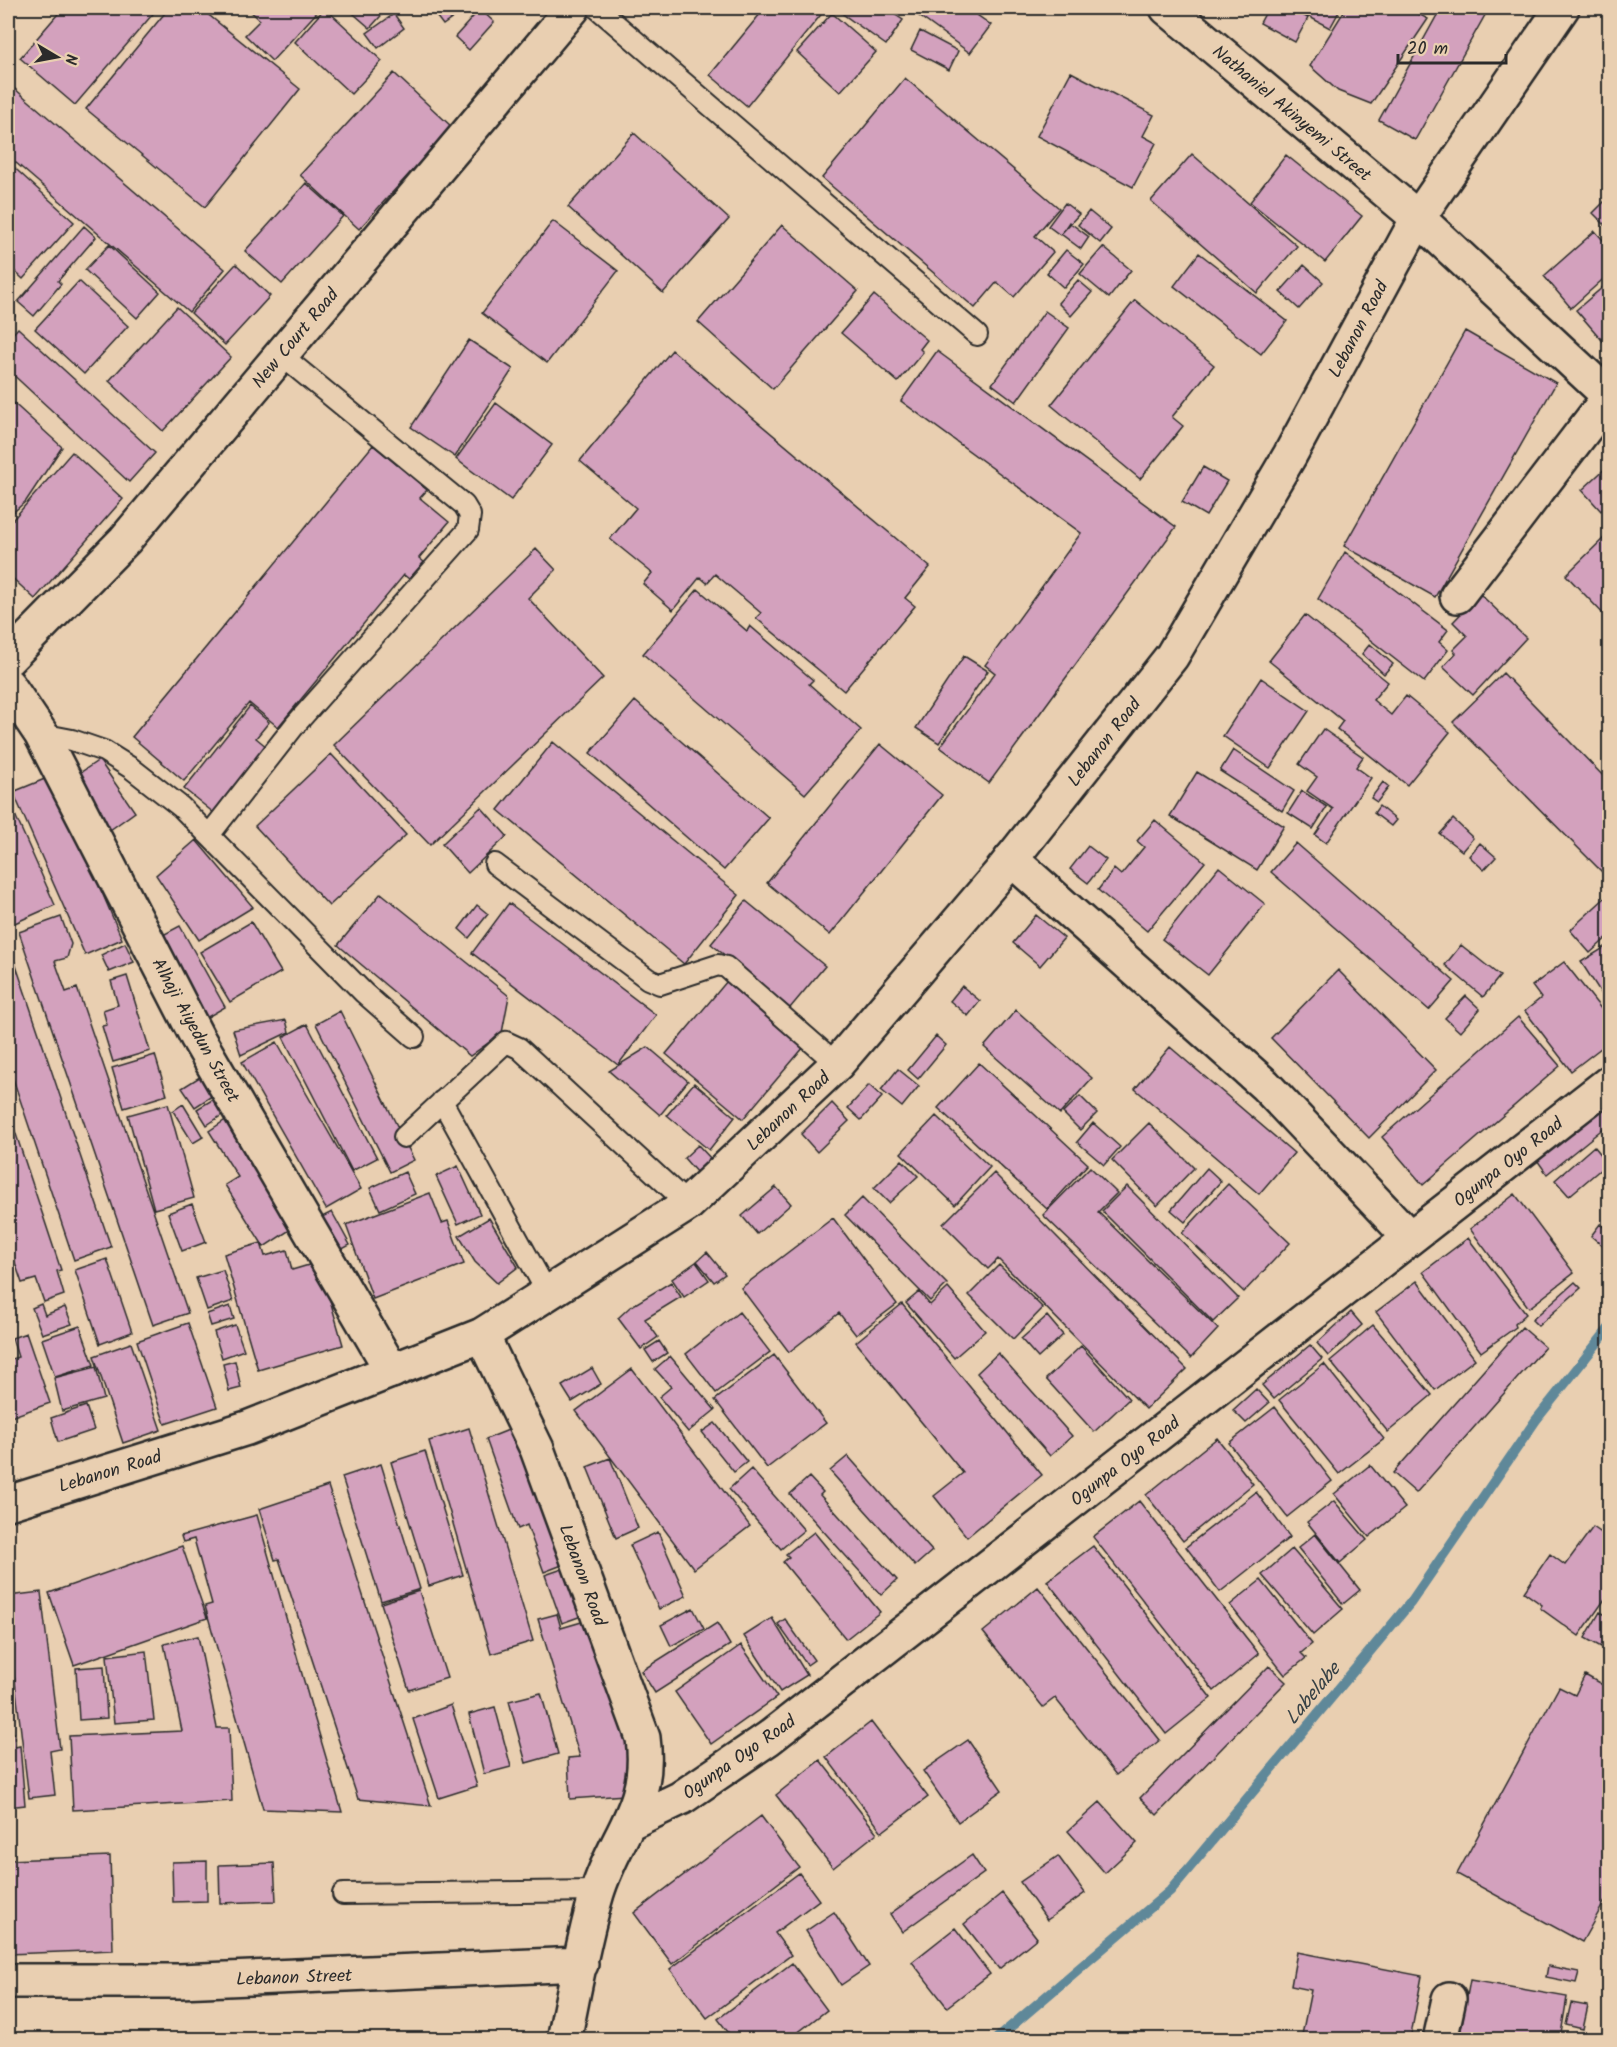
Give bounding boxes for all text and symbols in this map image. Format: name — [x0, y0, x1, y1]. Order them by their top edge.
north arrow — [27, 27, 87, 87]
scale bar — [1398, 27, 1506, 65]
text: 20 m — [1407, 35, 1448, 64]
street label: Nathaniel Akinyemi Street — [1205, 39, 1378, 190]
text: N — [57, 52, 83, 66]
street label: Lebanon Road — [1322, 275, 1398, 384]
street label: New Court Road — [245, 282, 348, 396]
street label: Lebanon Road — [1061, 691, 1150, 794]
street label: Alhaji Aiyedun Street — [143, 953, 247, 1109]
street label: Lebanon Road — [740, 1064, 839, 1159]
street label: Ogunpa Oyo Road — [1448, 1110, 1571, 1216]
street label: Ogunpa Oyo Road — [1065, 1409, 1188, 1515]
street label: Lebanon Road — [55, 1443, 167, 1502]
street label: Lebanon Road — [550, 1521, 614, 1631]
water label: Labelabe — [1278, 1654, 1351, 1733]
street label: Ogunpa Oyo Road — [677, 1708, 803, 1808]
street label: Lebanon Street — [236, 1962, 354, 1995]

